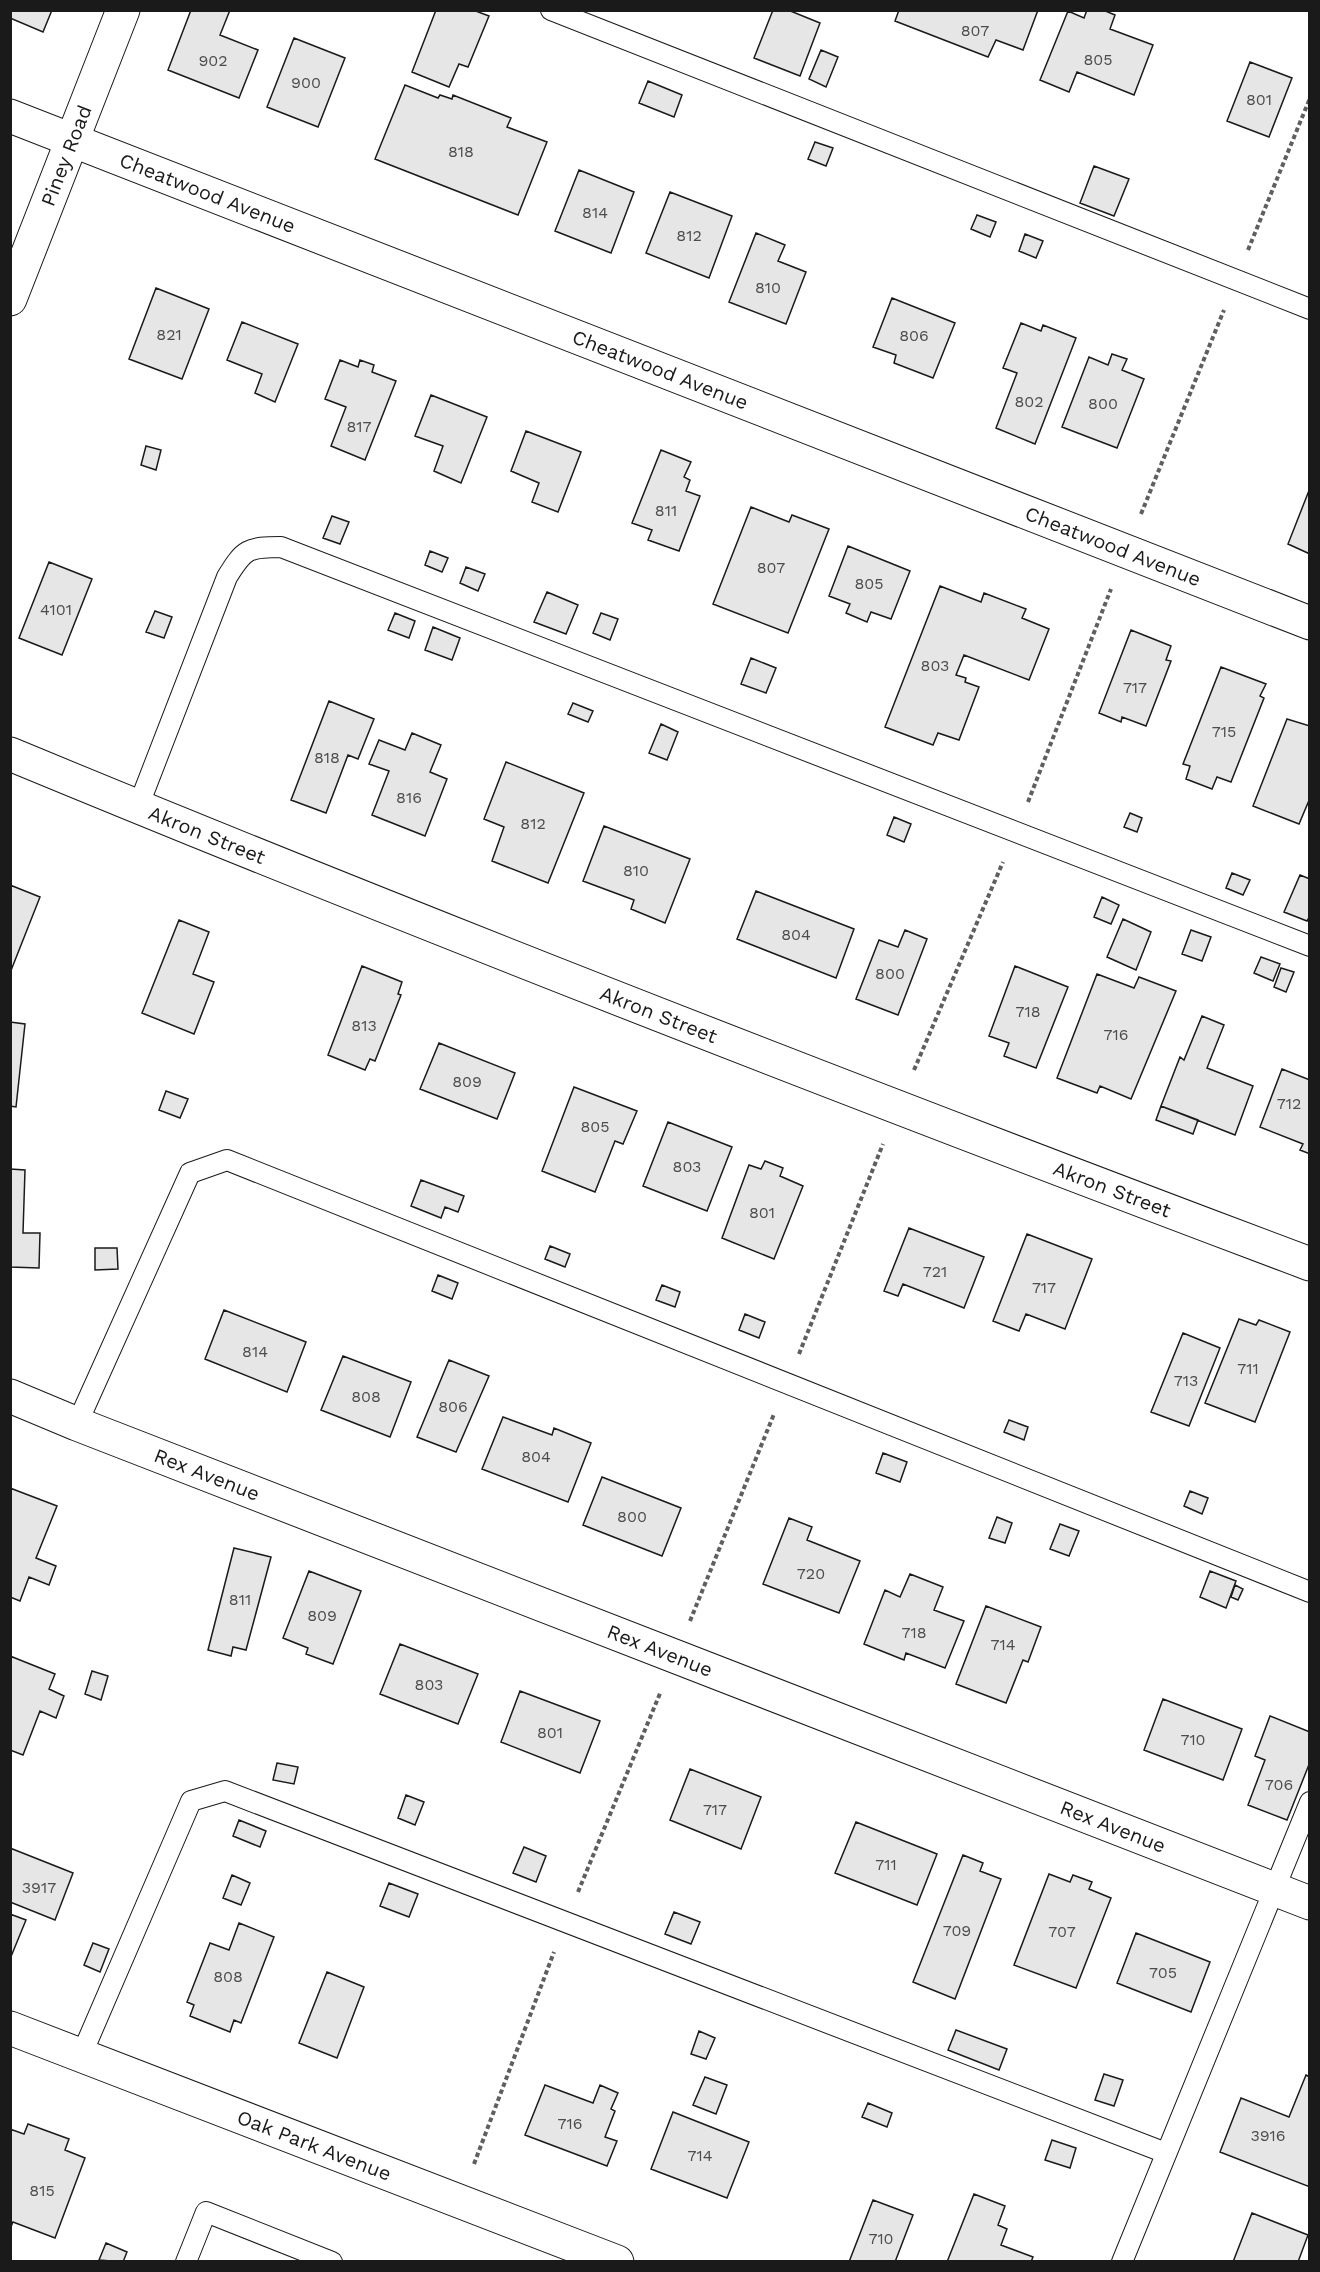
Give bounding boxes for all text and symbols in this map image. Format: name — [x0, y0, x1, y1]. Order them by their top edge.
house number: 807 — [961, 21, 989, 40]
house number: 805 — [1083, 50, 1113, 69]
house number: 902 — [198, 51, 228, 70]
house number: 900 — [291, 73, 321, 92]
house number: 801 — [1246, 90, 1272, 109]
street label: Piney Road — [36, 102, 97, 210]
house number: 818 — [448, 142, 474, 161]
street label: Cheatwood Avenue — [116, 148, 299, 238]
house number: 814 — [582, 203, 608, 222]
house number: 812 — [676, 226, 702, 245]
house number: 810 — [755, 278, 781, 297]
house number: 821 — [156, 325, 182, 344]
street label: Cheatwood Avenue — [569, 325, 752, 415]
house number: 806 — [899, 326, 929, 345]
house number: 802 — [1014, 392, 1044, 411]
house number: 800 — [1088, 394, 1118, 413]
house number: 817 — [346, 417, 372, 436]
house number: 811 — [655, 501, 677, 520]
street label: Cheatwood Avenue — [1022, 501, 1204, 591]
house number: 807 — [757, 558, 785, 577]
house number: 805 — [854, 574, 884, 593]
house number: 4101 — [40, 600, 72, 619]
house number: 803 — [921, 656, 949, 675]
house number: 717 — [1123, 678, 1147, 697]
house number: 715 — [1212, 722, 1236, 741]
house number: 818 — [314, 748, 340, 767]
house number: 816 — [396, 788, 422, 807]
street label: Akron Street — [145, 800, 270, 869]
house number: 812 — [520, 814, 546, 833]
house number: 810 — [623, 861, 649, 880]
house number: 804 — [781, 925, 811, 944]
house number: 800 — [875, 964, 905, 983]
street label: Akron Street — [597, 981, 721, 1048]
house number: 718 — [1015, 1002, 1041, 1021]
house number: 813 — [351, 1016, 377, 1035]
house number: 716 — [1104, 1025, 1128, 1044]
house number: 809 — [452, 1072, 482, 1091]
house number: 712 — [1277, 1094, 1301, 1113]
house number: 805 — [580, 1117, 610, 1136]
street label: Akron Street — [1050, 1156, 1175, 1223]
house number: 803 — [673, 1157, 701, 1176]
house number: 801 — [749, 1203, 775, 1222]
house number: 721 — [923, 1262, 947, 1281]
house number: 717 — [1032, 1278, 1056, 1297]
house number: 814 — [242, 1342, 268, 1361]
house number: 711 — [1237, 1359, 1259, 1378]
house number: 713 — [1174, 1371, 1198, 1390]
house number: 808 — [351, 1387, 381, 1406]
house number: 806 — [438, 1397, 468, 1416]
street label: Rex Avenue — [151, 1443, 263, 1506]
house number: 804 — [521, 1447, 551, 1466]
house number: 800 — [617, 1507, 647, 1526]
house number: 720 — [797, 1564, 825, 1583]
house number: 811 — [229, 1590, 251, 1609]
house number: 809 — [307, 1606, 337, 1625]
street label: Rex Avenue — [604, 1619, 716, 1682]
house number: 718 — [901, 1623, 927, 1642]
house number: 714 — [991, 1635, 1016, 1654]
house number: 803 — [415, 1675, 443, 1694]
house number: 801 — [537, 1723, 563, 1742]
house number: 710 — [1180, 1730, 1206, 1749]
house number: 706 — [1265, 1775, 1293, 1794]
street label: Rex Avenue — [1057, 1795, 1169, 1858]
house number: 717 — [703, 1800, 727, 1819]
house number: 711 — [875, 1855, 897, 1874]
house number: 3917 — [22, 1878, 56, 1897]
house number: 709 — [943, 1921, 971, 1940]
house number: 707 — [1048, 1922, 1076, 1941]
house number: 705 — [1149, 1963, 1177, 1982]
house number: 808 — [213, 1967, 243, 1986]
street label: Oak Park Avenue — [234, 2105, 395, 2186]
house number: 716 — [558, 2114, 582, 2133]
house number: 3916 — [1250, 2126, 1286, 2145]
house number: 714 — [688, 2146, 713, 2165]
house number: 815 — [29, 2181, 55, 2200]
house number: 710 — [868, 2229, 894, 2248]

